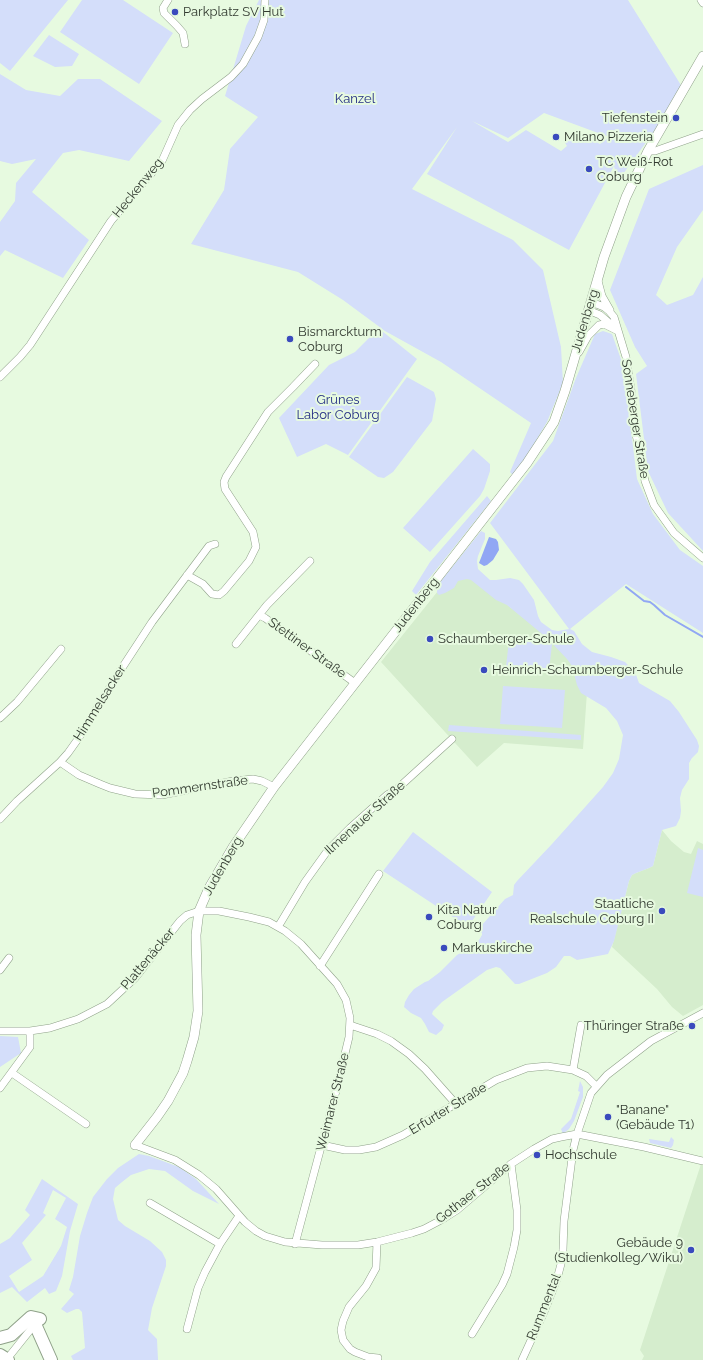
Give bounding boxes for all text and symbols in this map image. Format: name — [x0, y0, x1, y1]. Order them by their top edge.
place label: Parkplatz SV Hut — [183, 4, 284, 20]
marker: Parkplatz SV Hut — [170, 7, 180, 17]
park label: Kanzel — [335, 91, 375, 107]
place label: Tiefenstein — [602, 110, 668, 126]
marker: Tiefenstein — [671, 113, 681, 123]
place label: Milano Pizzeria — [564, 129, 653, 145]
marker: Milano Pizzeria — [551, 132, 561, 142]
place label: TC Weiß-Rot Coburg — [597, 154, 673, 185]
street label: Heckenweg — [109, 155, 167, 221]
marker: TC Weiß-Rot Coburg — [584, 164, 594, 174]
street label: Judenberg — [568, 288, 602, 354]
place label: Bismarckturm Coburg — [298, 324, 382, 355]
marker: Bismarckturm Coburg — [285, 334, 295, 344]
street label: Sonneberger Straße — [618, 358, 652, 480]
park label: Grünes Labor Coburg — [296, 392, 380, 423]
street label: Judenberg — [390, 574, 442, 636]
street label: Stettiner Straße — [265, 614, 349, 682]
place label: Schaumberger-Schule — [438, 631, 574, 647]
marker: Schaumberger-Schule — [425, 634, 435, 644]
street label: Himmelsacker — [70, 662, 130, 744]
place label: Heinrich-Schaumberger-Schule — [492, 662, 683, 678]
marker: Heinrich-Schaumberger-Schule — [479, 665, 489, 675]
street label: Pommernstraße — [151, 773, 249, 801]
street label: Ilmenauer Straße — [322, 778, 408, 858]
street label: Judenberg — [200, 834, 246, 898]
place label: Staatliche Realschule Coburg II — [530, 896, 654, 927]
place label: Kita Natur Coburg — [437, 902, 497, 933]
marker: Staatliche Realschule Coburg II — [657, 906, 667, 916]
marker: Kita Natur Coburg — [424, 912, 434, 922]
street label: Plattenäcker — [118, 925, 178, 993]
place label: Markuskirche — [452, 940, 532, 956]
marker: Markuskirche — [439, 943, 449, 953]
place label: Thüringer Straße — [584, 1018, 684, 1034]
marker: Thüringer Straße — [687, 1021, 697, 1031]
street label: Weimarer Straße — [313, 1051, 353, 1153]
street label: Erfurter Straße — [407, 1080, 489, 1138]
place label: "Banane" (Gebäude T1) — [616, 1102, 694, 1133]
marker: "Banane" (Gebäude T1) — [603, 1112, 613, 1122]
place label: Hochschule — [545, 1147, 617, 1163]
marker: Hochschule — [532, 1150, 542, 1160]
street label: Gothaer Straße — [433, 1159, 513, 1227]
place label: Gebäude 9 (Studienkolleg/Wiku) — [554, 1235, 683, 1266]
marker: Gebäude 9 (Studienkolleg/Wiku) — [686, 1245, 696, 1255]
street label: Rummental — [524, 1272, 564, 1342]

